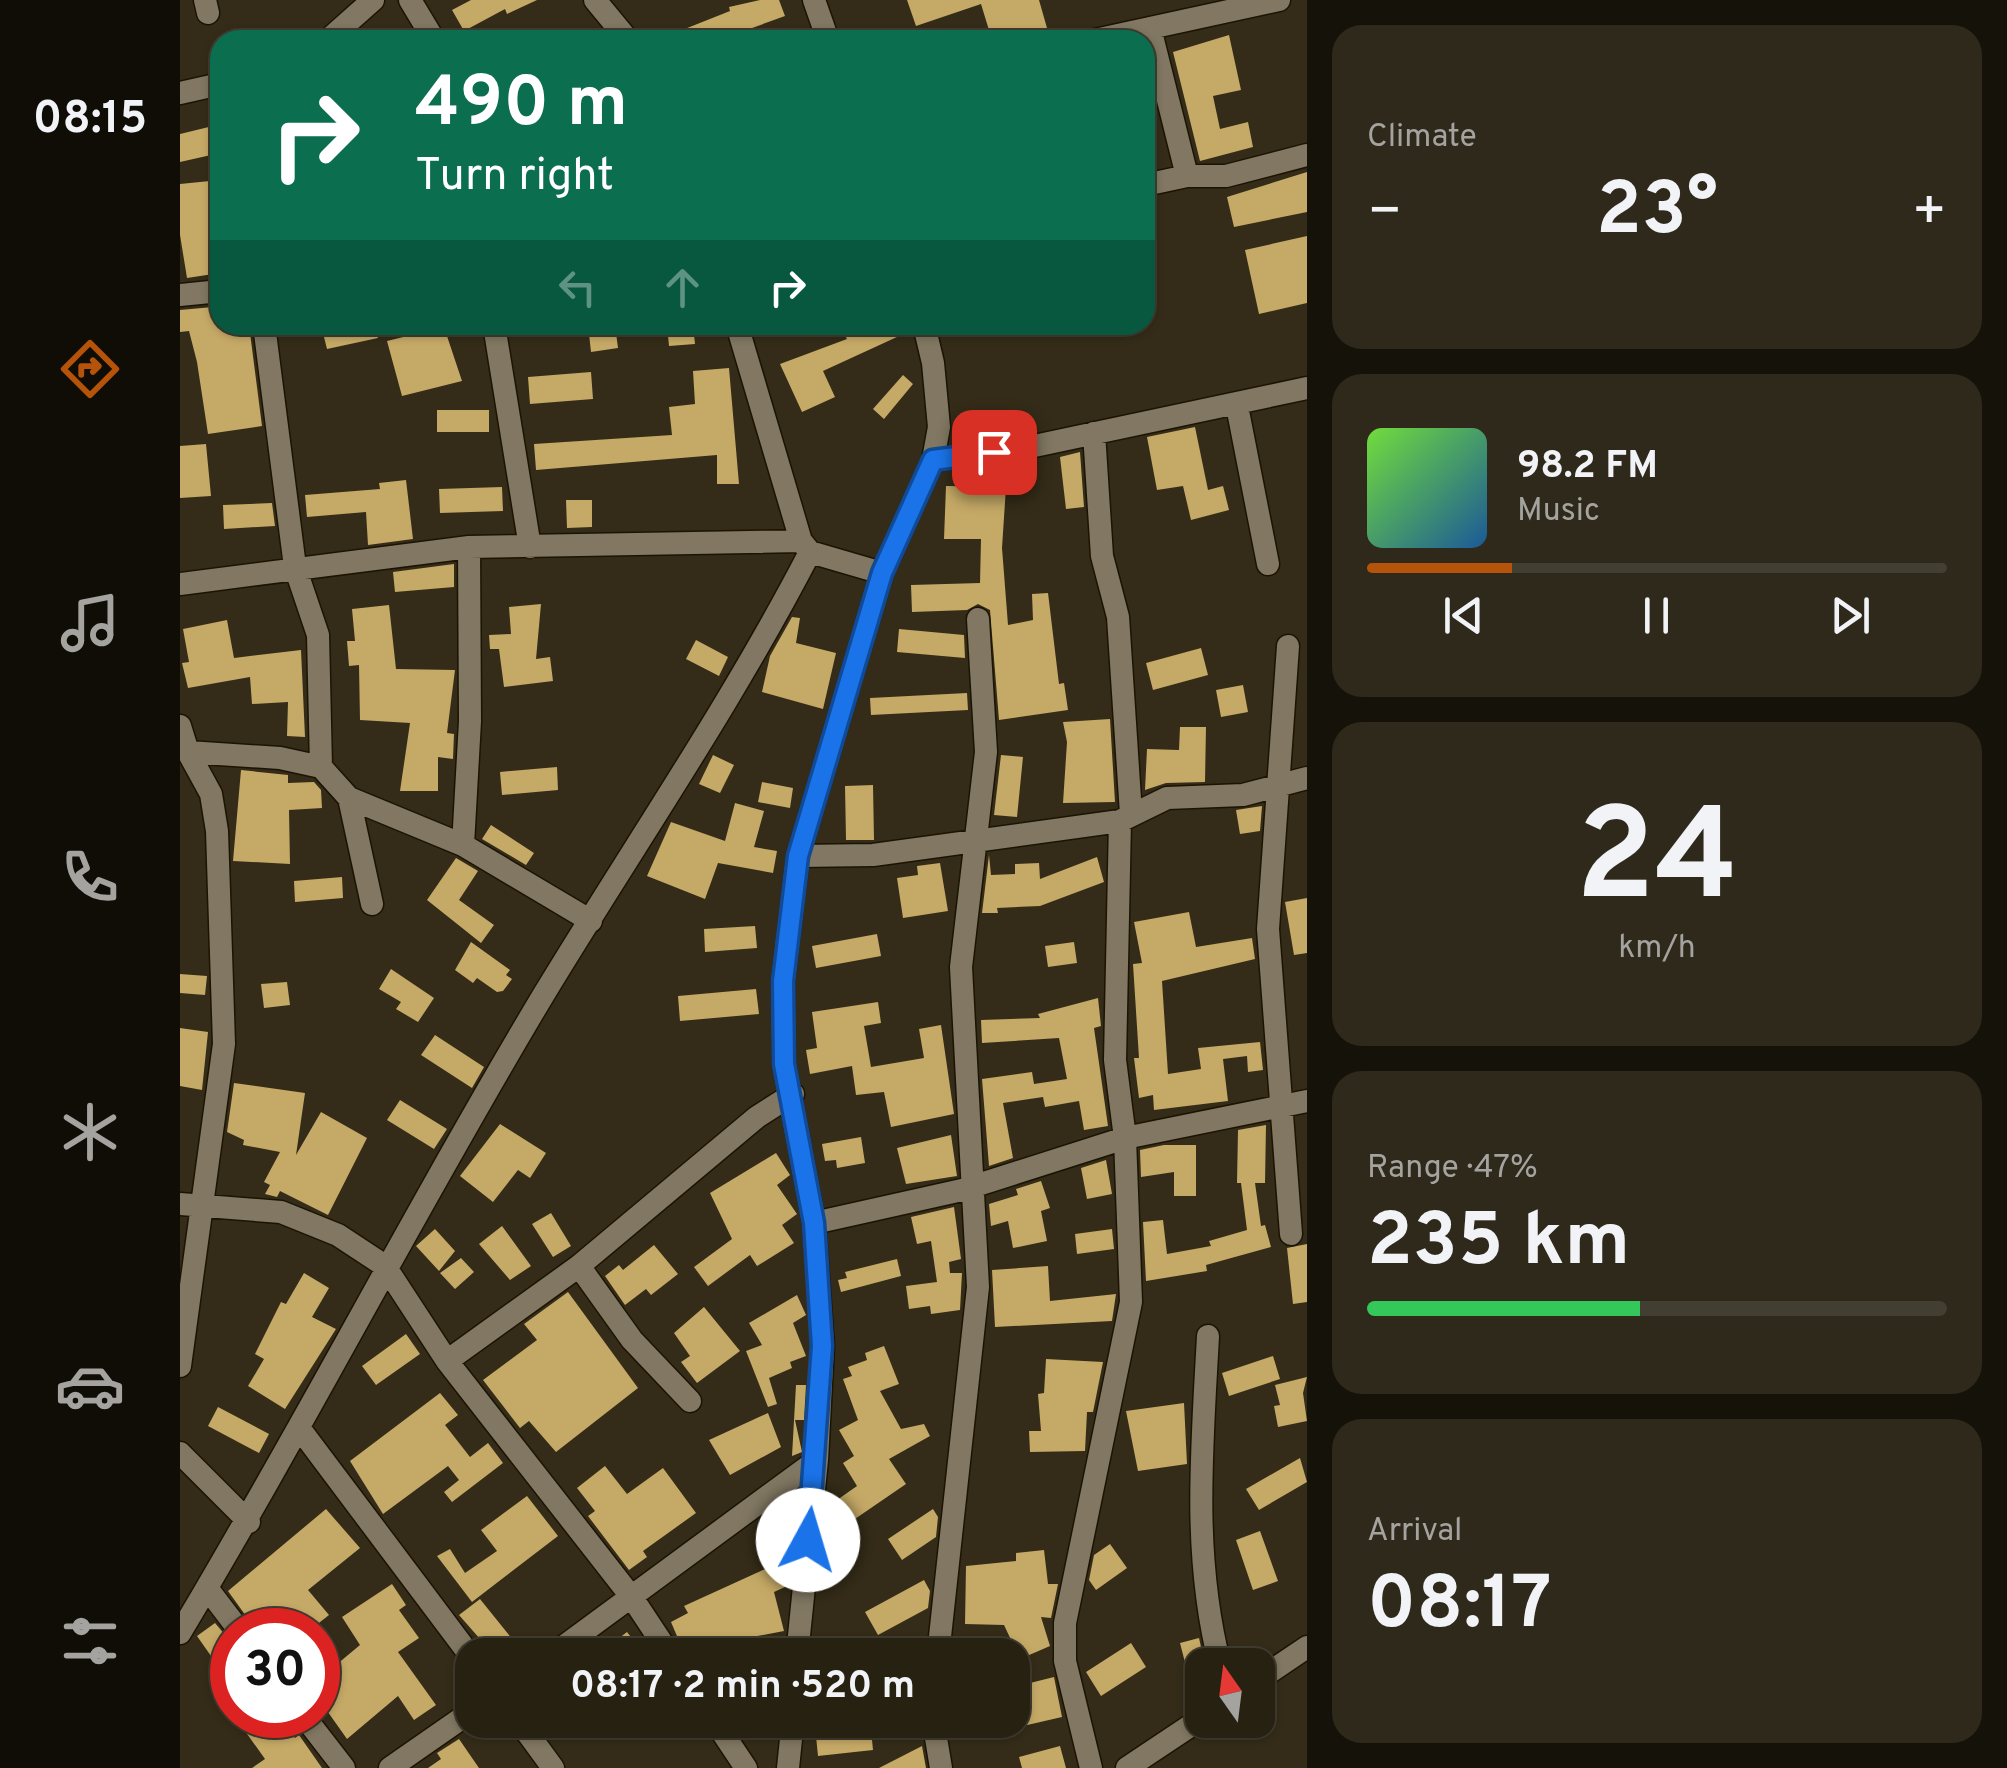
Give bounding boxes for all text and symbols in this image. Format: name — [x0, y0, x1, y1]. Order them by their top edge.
text: 490 m — [415, 62, 628, 151]
icon: right — [250, 70, 380, 200]
text: 08:15 — [33, 92, 147, 149]
text: Climate — [1367, 118, 1477, 158]
text: Turn right — [415, 149, 614, 206]
text: 23° — [1596, 166, 1718, 261]
text: − — [1367, 179, 1402, 249]
text: + — [1912, 179, 1947, 249]
icon: left — [550, 260, 605, 315]
icon: ahead — [655, 260, 710, 315]
icon: right — [760, 260, 815, 315]
icon: directions — [55, 334, 125, 404]
pin — [952, 410, 1037, 495]
icon: arrive — [967, 425, 1022, 480]
text: 98.2 FM — [1517, 443, 1658, 492]
text: Music — [1517, 492, 1600, 532]
icon: music — [55, 588, 125, 658]
icon: previous — [1436, 588, 1491, 643]
icon: pause — [1629, 588, 1684, 643]
icon: next — [1823, 588, 1878, 643]
text: 24 — [1575, 781, 1739, 946]
icon: phone — [55, 842, 125, 912]
text: km/h — [1618, 929, 1696, 969]
icon: climate — [55, 1097, 125, 1167]
text: Range · 47% — [1367, 1149, 1538, 1189]
text: 235 km — [1367, 1197, 1630, 1292]
icon: car — [55, 1351, 125, 1421]
position arrow — [756, 1488, 860, 1592]
text: Arrival — [1367, 1512, 1462, 1552]
text: 08:17 — [1367, 1560, 1552, 1655]
icon: filters — [55, 1606, 125, 1676]
speed limit sign: 30 — [210, 1608, 340, 1738]
north arrow — [1185, 1648, 1275, 1738]
map controls — [1185, 1648, 1275, 1738]
text: 08:17 · 2 min · 520 m — [570, 1663, 915, 1712]

